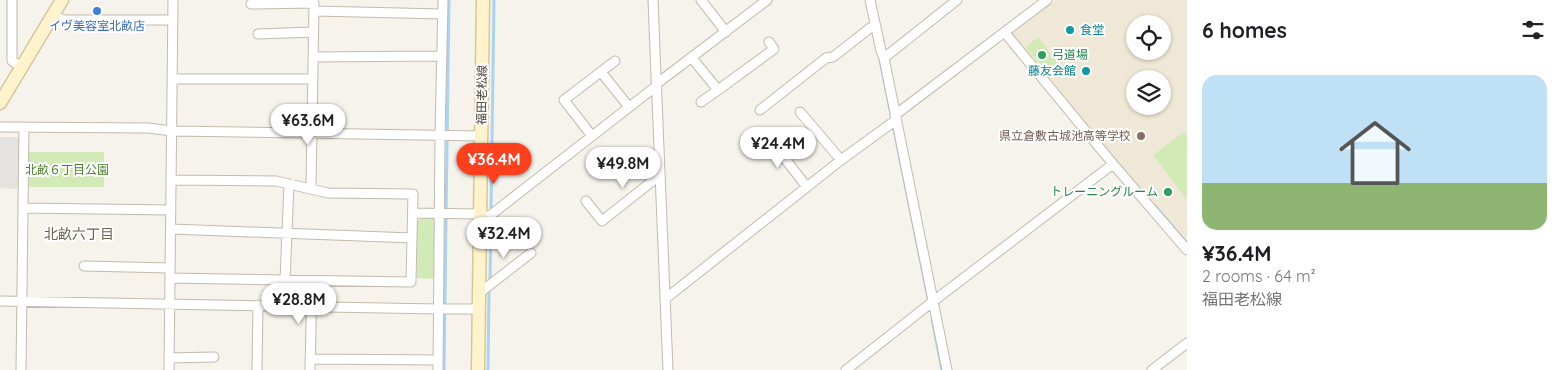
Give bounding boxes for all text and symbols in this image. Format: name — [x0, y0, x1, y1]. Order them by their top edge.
marker: イヴ美容室北畝店 — [91, 5, 103, 17]
map controls — [1126, 15, 1171, 115]
button: locate — [1126, 15, 1171, 60]
icon: filters — [1519, 16, 1547, 44]
text: 6 homes — [1202, 17, 1287, 43]
place label: イヴ美容室北畝店 — [49, 18, 145, 33]
place label: 食堂 — [1080, 22, 1104, 37]
marker: 食堂 — [1064, 24, 1076, 36]
place label: 弓道場 — [1052, 47, 1088, 62]
marker: 弓道場 — [1036, 49, 1048, 61]
place label: 藤友会館 — [1028, 63, 1076, 78]
street label: 福田老松線 — [473, 65, 490, 125]
marker: 藤友会館 — [1080, 65, 1092, 77]
button: layers — [1126, 70, 1171, 115]
pin: ¥63.6M — [267, 104, 349, 146]
icon: home — [1330, 108, 1420, 198]
text: ¥63.6M — [282, 110, 334, 130]
pin: ¥24.4M — [737, 126, 819, 169]
place label: 県立倉敷古城池高等学校 — [999, 128, 1131, 143]
marker: 県立倉敷古城池高等学校 — [1135, 130, 1147, 142]
text: ¥24.4M — [751, 133, 805, 153]
pin: ¥36.4M — [453, 142, 535, 185]
pin: ¥49.8M — [582, 146, 664, 189]
text: ¥36.4M — [468, 149, 521, 169]
text: ¥49.8M — [597, 153, 649, 173]
park label: 北畝６丁目公園 — [25, 162, 109, 177]
place label: トレーニングルーム — [1050, 184, 1158, 199]
marker: トレーニングルーム — [1162, 186, 1174, 198]
pin: ¥32.4M — [463, 216, 545, 259]
text: ¥32.4M — [477, 223, 531, 243]
district label: 北畝六丁目 — [44, 225, 114, 243]
text: ¥36.4M — [1202, 240, 1272, 266]
text: 2 rooms · 64 m² — [1202, 266, 1316, 286]
pin: ¥28.8M — [258, 282, 340, 325]
text: ¥28.8M — [272, 289, 326, 309]
text: 福田老松線 — [1202, 289, 1282, 309]

